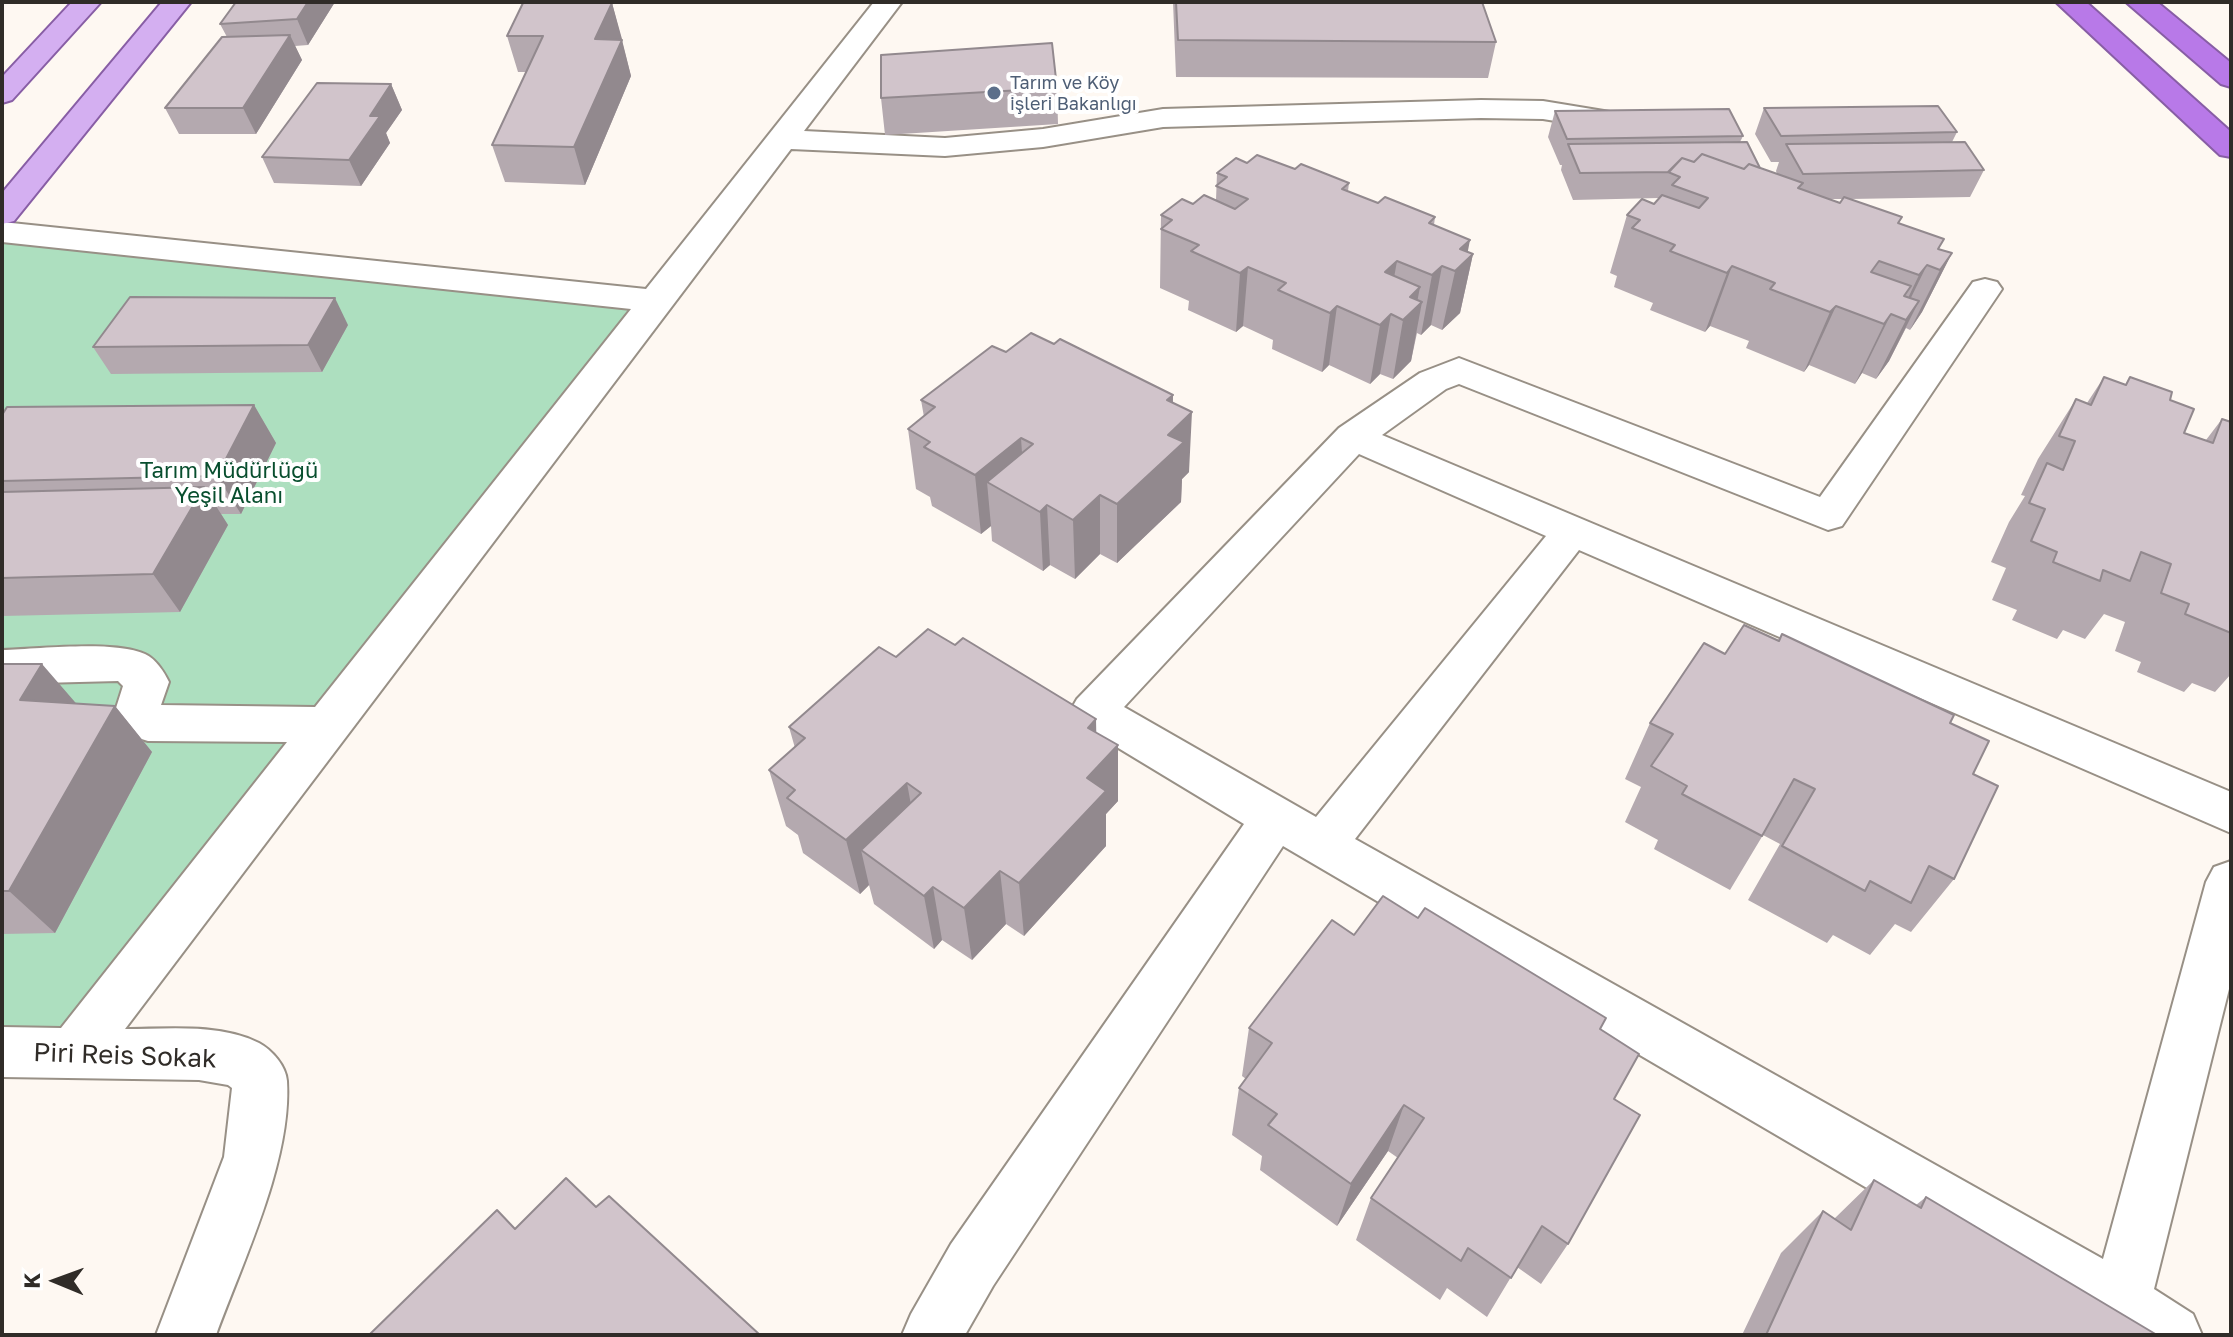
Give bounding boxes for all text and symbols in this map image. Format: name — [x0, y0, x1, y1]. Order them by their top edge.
place label: Tarım ve Köy işleri Bakanlığı — [1010, 72, 1137, 114]
marker: Tarım ve Köy işleri Bakanlığı — [985, 84, 1003, 102]
park label: Tarım Müdürlüğü Yeşil Alanı — [140, 458, 318, 510]
street label: Piri Reis Sokak — [33, 1037, 217, 1075]
north arrow — [16, 1241, 96, 1321]
text: K — [18, 1272, 45, 1289]

